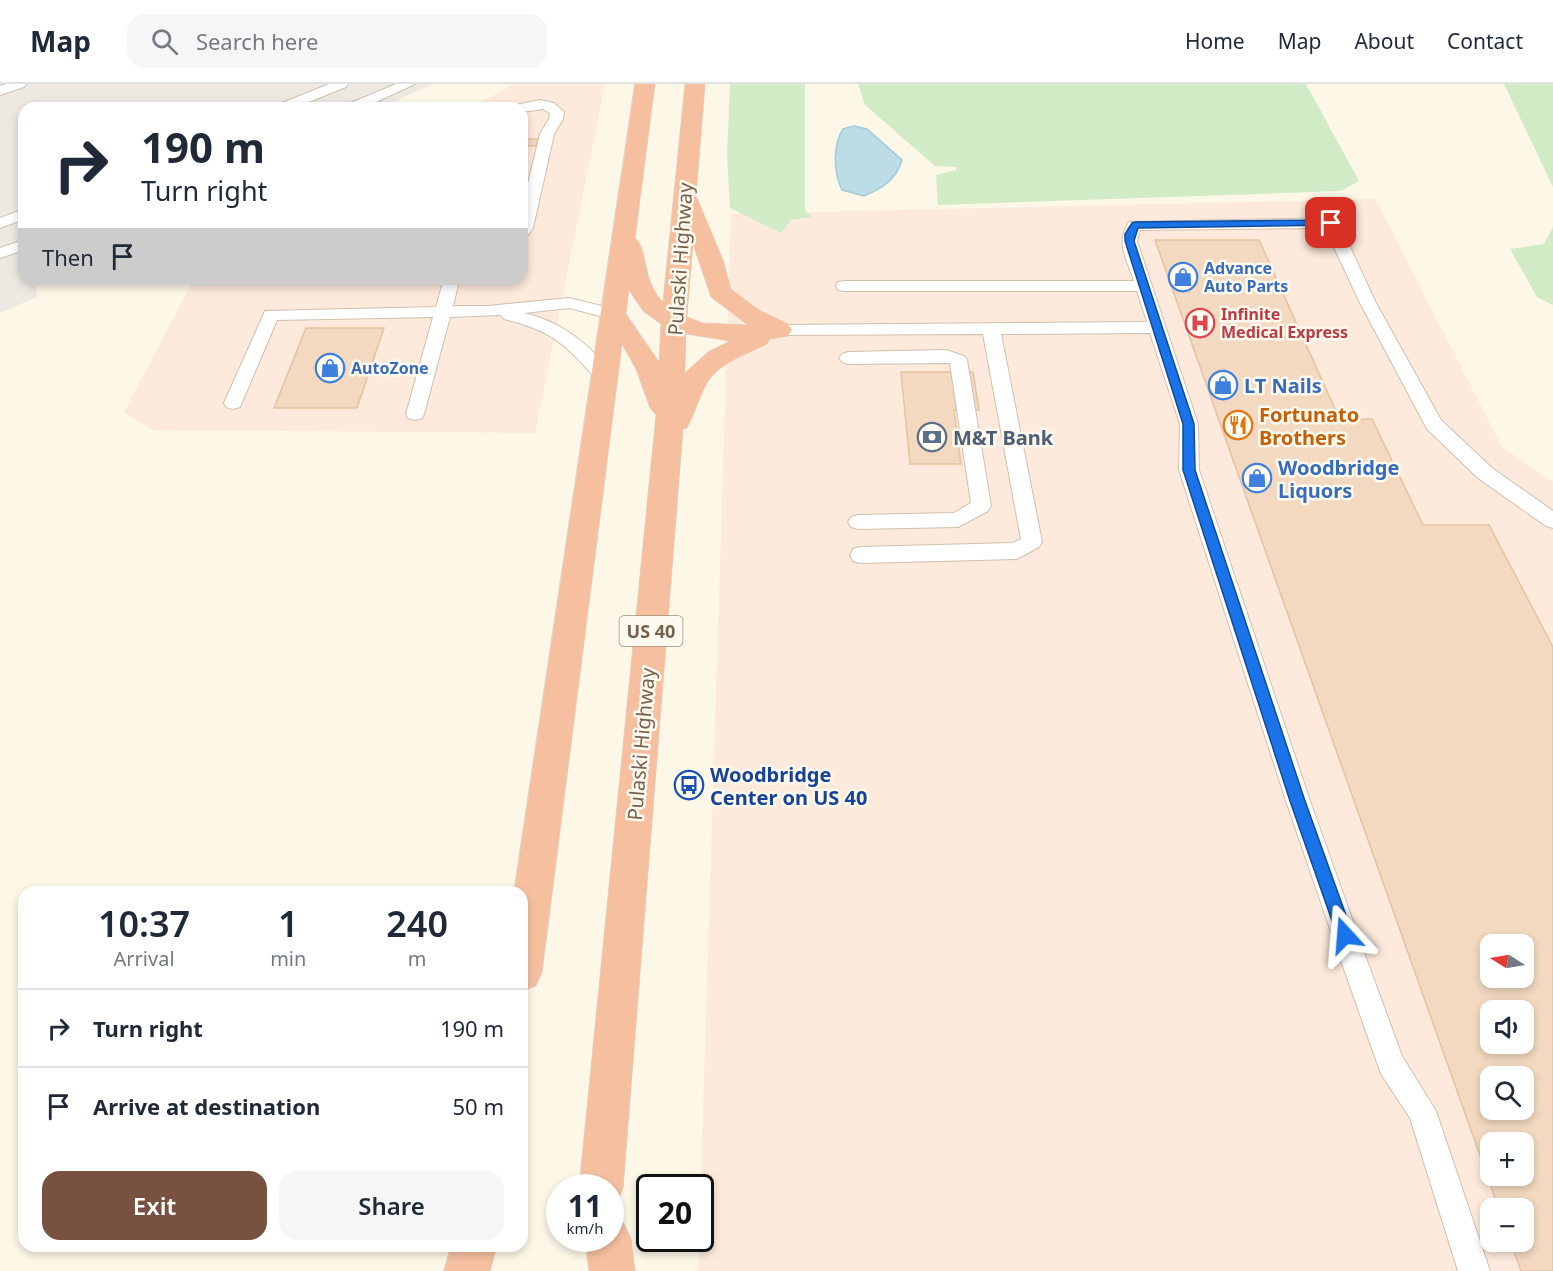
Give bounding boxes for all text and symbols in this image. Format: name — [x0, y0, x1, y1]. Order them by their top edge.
search box — [127, 14, 547, 68]
text: Map — [30, 22, 91, 60]
icon: search — [148, 25, 181, 58]
text: Search here — [196, 26, 318, 56]
text: Home — [1185, 27, 1245, 55]
text: Map — [1278, 27, 1321, 55]
text: About — [1354, 27, 1414, 55]
text: Contact — [1447, 27, 1523, 55]
text: 190 m — [141, 118, 265, 175]
icon: right — [42, 126, 120, 204]
text: Turn right — [141, 172, 267, 209]
street label: Pulaski Highway — [661, 181, 699, 336]
pin — [1305, 197, 1356, 248]
icon: arrive — [1314, 206, 1347, 239]
icon: arrive — [106, 240, 139, 273]
text: Then — [42, 242, 94, 272]
place label: Advance Auto Parts — [1204, 257, 1288, 297]
shop icon: Advance Auto Parts — [1167, 261, 1199, 293]
place label: Infinite Medical Express — [1221, 303, 1348, 343]
hospital icon: Infinite Medical Express — [1184, 307, 1216, 339]
shop icon: AutoZone — [314, 352, 346, 384]
place label: AutoZone — [351, 357, 429, 379]
shop icon: LT Nails — [1207, 369, 1239, 401]
place label: LT Nails — [1244, 372, 1322, 399]
place label: Fortunato Brothers — [1259, 401, 1359, 451]
restaurant icon: Fortunato Brothers — [1222, 409, 1254, 441]
bank icon: M&T Bank — [916, 421, 948, 453]
place label: M&T Bank — [953, 424, 1054, 451]
place label: Woodbridge Liquors — [1278, 454, 1399, 504]
shop icon: Woodbridge Liquors — [1241, 462, 1273, 494]
road number: US 40 — [620, 616, 682, 646]
street label: Pulaski Highway — [621, 666, 661, 822]
place label: Woodbridge Center on US 40 — [710, 761, 867, 811]
bus stop icon: Woodbridge Center on US 40 — [673, 769, 705, 801]
text: 10:37 — [98, 899, 190, 948]
text: 1 — [278, 899, 299, 948]
text: 240 — [386, 899, 448, 948]
position arrow — [1313, 903, 1377, 967]
north arrow — [1480, 934, 1534, 988]
map controls — [1480, 934, 1534, 1252]
text: Arrival — [114, 945, 175, 972]
text: min — [270, 945, 306, 972]
text: m — [408, 945, 427, 972]
button: sound — [1480, 1000, 1534, 1054]
icon: right — [42, 1012, 75, 1045]
text: Turn right — [93, 1013, 203, 1043]
text: 190 m — [440, 1013, 504, 1043]
button: search — [1480, 1066, 1534, 1120]
icon: arrive — [42, 1090, 75, 1123]
text: Arrive at destination — [93, 1091, 320, 1121]
text: 50 m — [453, 1091, 504, 1121]
button: + — [1480, 1132, 1534, 1186]
button: Exit — [42, 1171, 267, 1240]
button: Share — [279, 1171, 504, 1240]
speed limit sign: 20 — [636, 1174, 714, 1252]
text: 11 — [568, 1185, 602, 1226]
button: − — [1480, 1198, 1534, 1252]
text: km/h — [567, 1218, 603, 1238]

